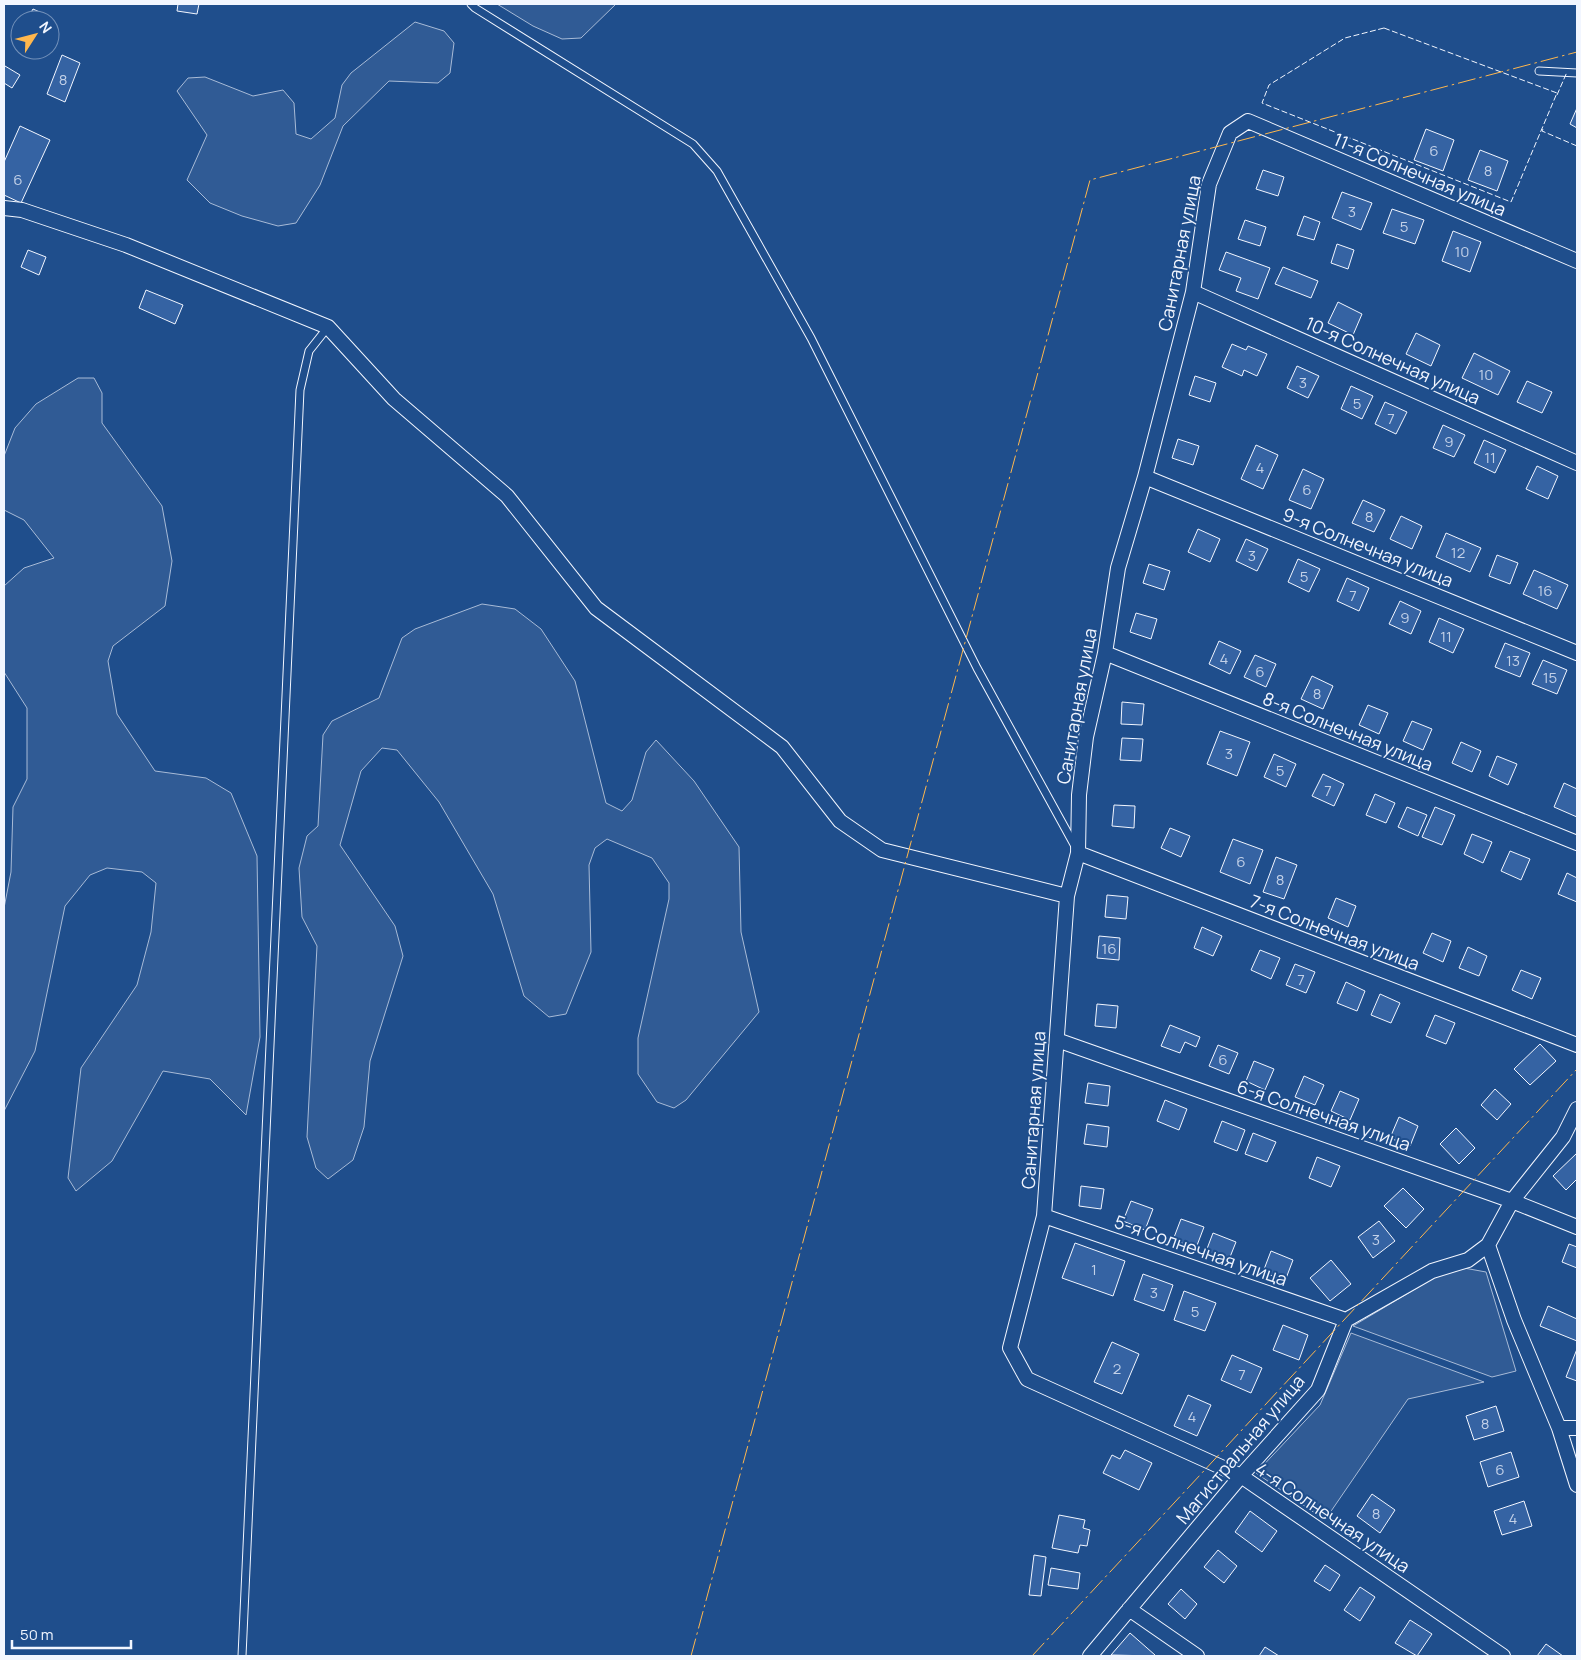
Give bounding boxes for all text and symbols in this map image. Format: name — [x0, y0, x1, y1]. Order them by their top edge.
north arrow — [10, 10, 60, 60]
text: N — [35, 17, 57, 37]
house number: 8 — [59, 69, 67, 90]
street label: 11-я Солнечная улица — [1330, 127, 1510, 221]
house number: 6 — [1429, 140, 1439, 161]
house number: 8 — [1484, 160, 1492, 181]
house number: 6 — [13, 169, 23, 190]
street label: Санитарная улица — [1152, 173, 1206, 333]
house number: 3 — [1348, 201, 1356, 222]
house number: 5 — [1400, 216, 1408, 237]
house number: 10 — [1455, 241, 1470, 262]
street label: 10-я Солнечная улица — [1302, 311, 1484, 409]
house number: 10 — [1479, 364, 1494, 385]
house number: 3 — [1299, 372, 1307, 393]
house number: 5 — [1353, 393, 1361, 414]
house number: 7 — [1387, 408, 1395, 429]
house number: 9 — [1444, 431, 1454, 452]
house number: 11 — [1484, 447, 1496, 468]
house number: 4 — [1256, 457, 1265, 478]
house number: 6 — [1302, 479, 1312, 500]
street label: 9-я Солнечная улица — [1279, 502, 1457, 592]
house number: 8 — [1365, 506, 1373, 527]
house number: 12 — [1451, 542, 1465, 563]
house number: 3 — [1248, 545, 1256, 566]
house number: 5 — [1300, 566, 1308, 587]
house number: 16 — [1537, 580, 1553, 601]
house number: 7 — [1349, 585, 1357, 606]
house number: 9 — [1400, 607, 1410, 628]
street label: Санитарная улица — [1050, 626, 1102, 786]
house number: 11 — [1440, 626, 1452, 647]
house number: 4 — [1220, 648, 1229, 669]
house number: 13 — [1506, 650, 1520, 671]
house number: 6 — [1255, 661, 1265, 682]
house number: 15 — [1543, 667, 1557, 688]
house number: 8 — [1313, 683, 1321, 704]
street label: 8-я Солнечная улица — [1259, 686, 1437, 776]
house number: 3 — [1225, 743, 1233, 764]
house number: 5 — [1276, 760, 1284, 781]
house number: 7 — [1324, 780, 1332, 801]
house number: 6 — [1236, 851, 1246, 872]
house number: 8 — [1276, 869, 1284, 890]
street label: 7-я Солнечная улица — [1247, 889, 1423, 975]
house number: 16 — [1101, 938, 1117, 959]
house number: 7 — [1297, 969, 1305, 990]
street label: Санитарная улица — [1016, 1030, 1050, 1190]
house number: 6 — [1218, 1049, 1228, 1070]
street label: 6-я Солнечная улица — [1234, 1074, 1414, 1156]
street label: 5-я Солнечная улица — [1111, 1209, 1291, 1291]
house number: 3 — [1372, 1229, 1380, 1250]
house number: 1 — [1091, 1259, 1097, 1280]
house number: 3 — [1150, 1282, 1158, 1303]
house number: 5 — [1191, 1301, 1199, 1322]
house number: 2 — [1113, 1358, 1121, 1379]
house number: 7 — [1238, 1364, 1246, 1385]
street label: Магистральная улица — [1170, 1369, 1310, 1529]
house number: 4 — [1188, 1406, 1197, 1427]
house number: 8 — [1481, 1413, 1489, 1434]
street label: 4-я Солнечная улица — [1251, 1456, 1415, 1578]
house number: 6 — [1495, 1459, 1505, 1480]
house number: 8 — [1372, 1503, 1380, 1524]
house number: 4 — [1509, 1508, 1518, 1529]
scale bar — [12, 1618, 131, 1650]
text: 50 m — [20, 1624, 54, 1645]

